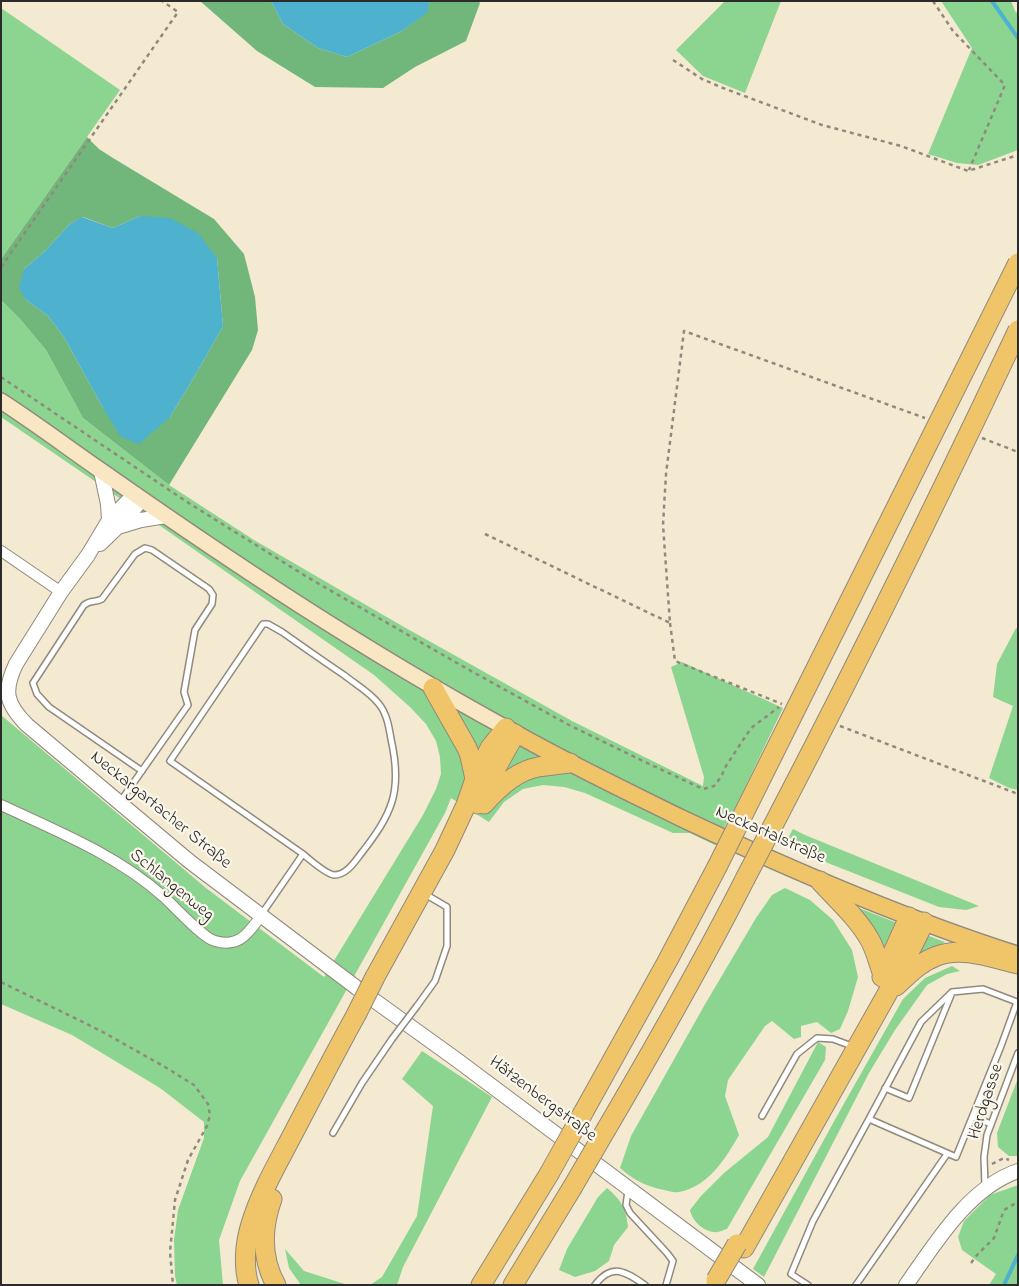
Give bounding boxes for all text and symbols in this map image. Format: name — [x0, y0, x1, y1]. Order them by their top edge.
street label: Neckargartacher Straße — [85, 747, 235, 875]
street label: Neckartalstraße — [712, 802, 828, 870]
street label: Schlangenweg — [124, 845, 218, 927]
street label: Hätzenbergstraße — [484, 1052, 600, 1148]
street label: Herdgasse — [965, 1061, 1009, 1143]

